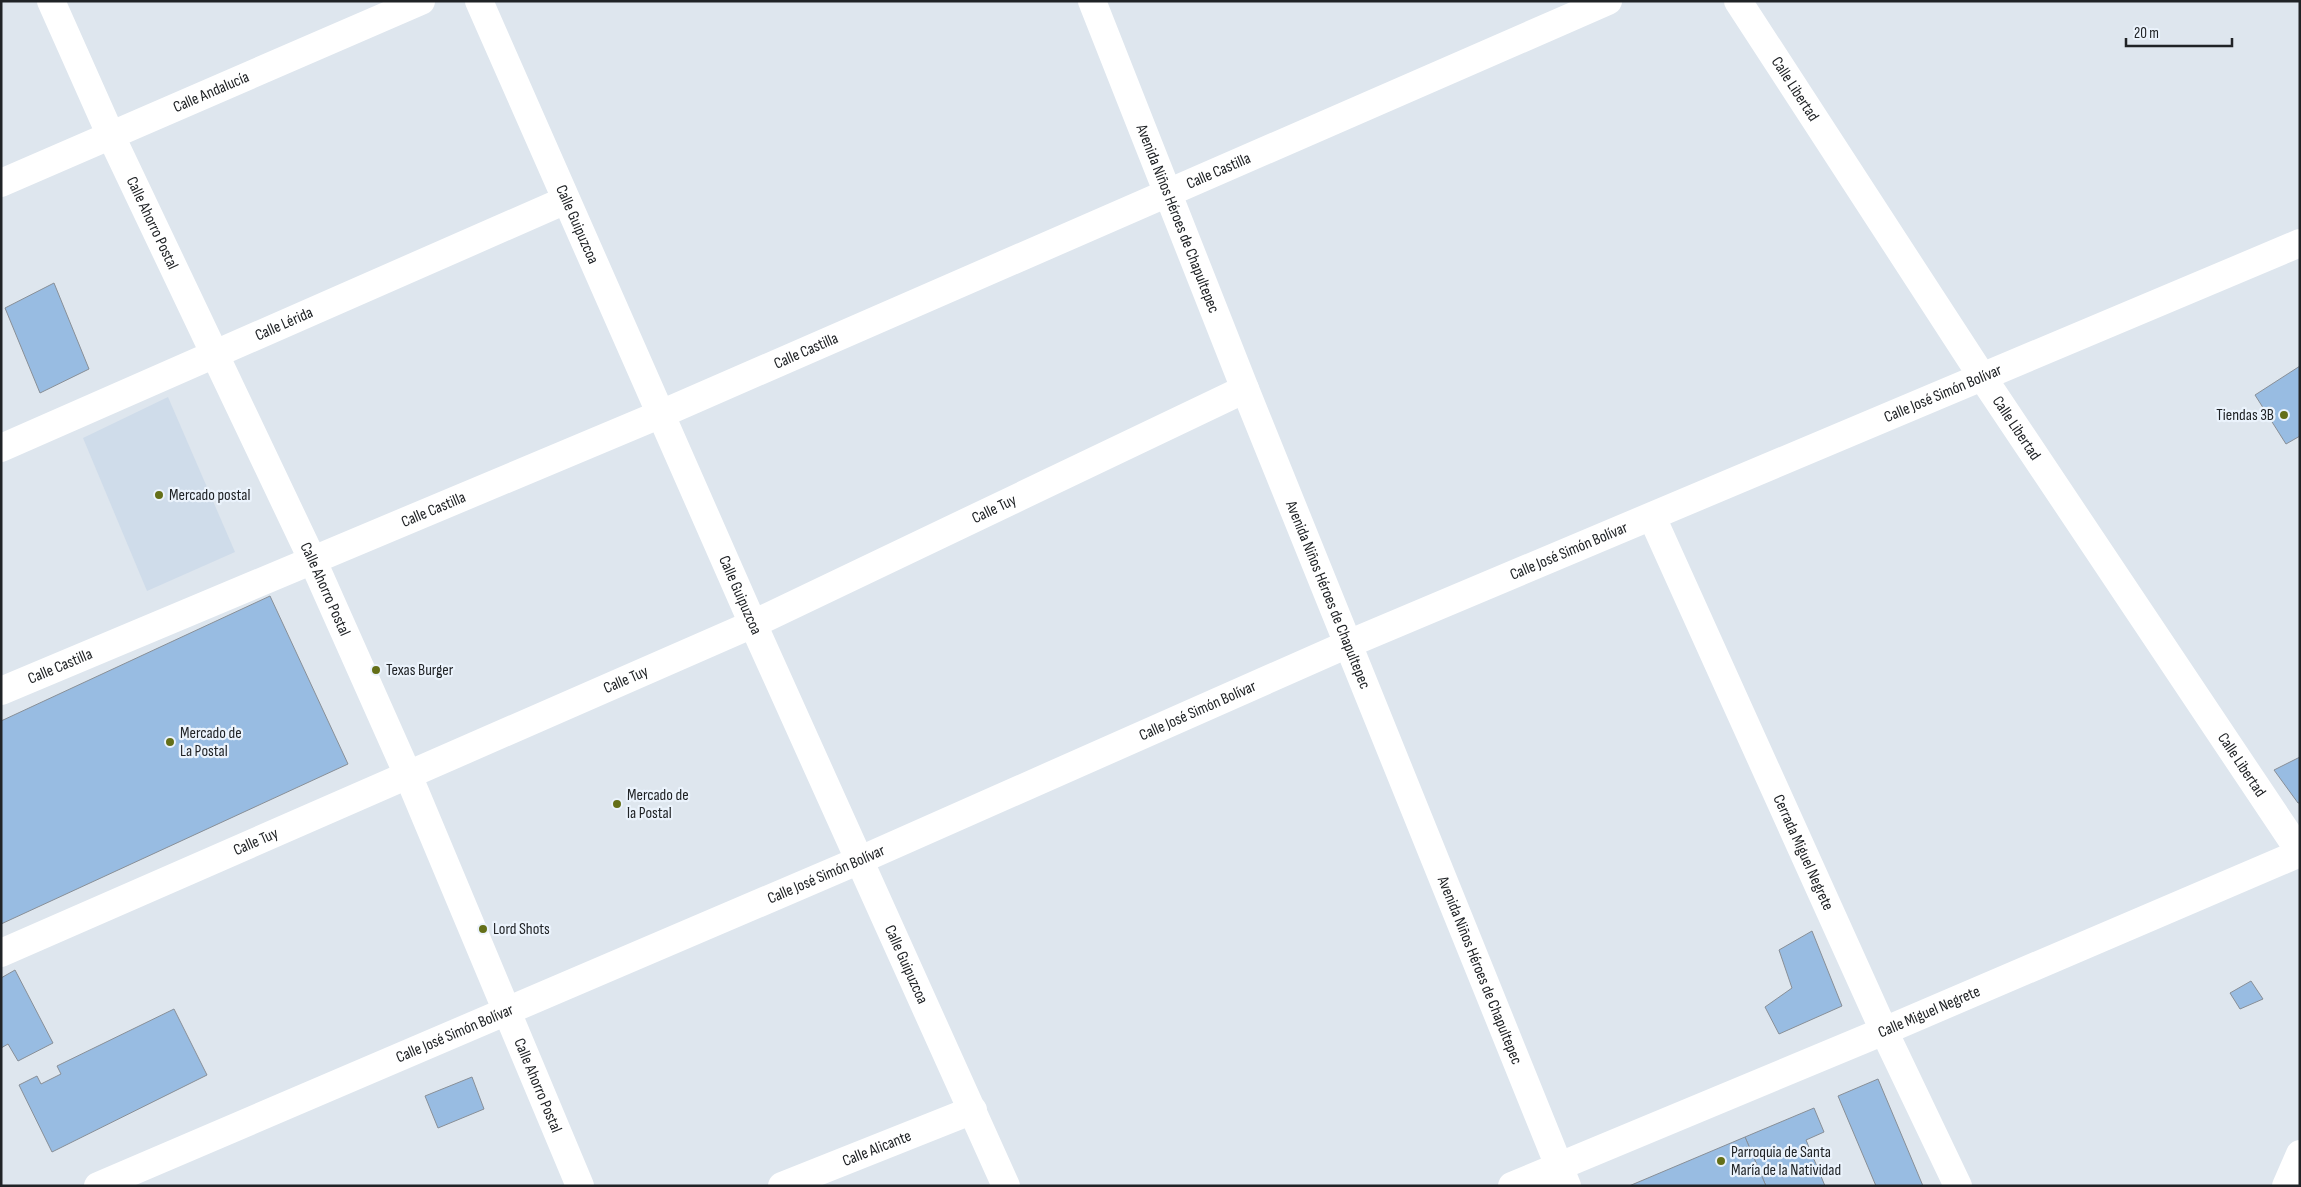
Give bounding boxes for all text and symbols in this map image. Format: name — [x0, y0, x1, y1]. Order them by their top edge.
scale bar — [2126, 15, 2232, 47]
text: 20 m — [2134, 24, 2159, 43]
street label: Calle Libertad — [1767, 53, 1823, 125]
street label: Calle Andalucía — [170, 67, 252, 117]
street label: Avenida Niños Héroes de Chapultepec — [1132, 121, 1224, 316]
street label: Calle Castilla — [1184, 149, 1254, 193]
street label: Calle Ahorro Postal — [122, 174, 182, 272]
street label: Calle Guipuzcoa — [552, 182, 603, 267]
street label: Calle Lérida — [252, 303, 316, 345]
street label: Calle Castilla — [771, 328, 841, 373]
street label: Calle José Simón Bolívar — [1881, 360, 2005, 427]
street label: Calle Libertad — [1988, 393, 2045, 464]
place label: Tiendas 3B — [2216, 406, 2274, 425]
marker: Tiendas 3B — [2278, 409, 2290, 421]
place label: Mercado postal — [169, 486, 250, 505]
street label: Calle Castilla — [398, 488, 469, 531]
marker: Mercado postal — [153, 489, 165, 501]
street label: Calle Tuy — [969, 490, 1019, 528]
street label: Avenida Niños Héroes de Chapultepec — [1281, 497, 1375, 692]
street label: Calle José Simón Bolívar — [1507, 518, 1631, 584]
street label: Calle Ahorro Postal — [296, 539, 354, 639]
street label: Calle Guipuzcoa — [715, 553, 766, 638]
street label: Calle Castilla — [25, 644, 95, 688]
place label: Texas Burger — [386, 661, 454, 680]
street label: Calle Tuy — [601, 662, 651, 698]
marker: Texas Burger — [370, 664, 382, 676]
street label: Calle José Simón Bolívar — [1136, 676, 1259, 745]
place label: Mercado de La Postal — [180, 724, 242, 761]
street label: Calle Libertad — [2214, 729, 2270, 801]
marker: Mercado de La Postal — [164, 736, 176, 748]
place label: Mercado de la Postal — [627, 786, 689, 823]
street label: Cerrada Miguel Negrete — [1769, 792, 1838, 913]
marker: Mercado de la Postal — [611, 798, 623, 810]
street label: Calle Tuy — [230, 823, 281, 860]
street label: Calle José Simón Bolívar — [765, 841, 888, 908]
street label: Avenida Niños Héroes de Chapultepec — [1433, 873, 1526, 1067]
place label: Lord Shots — [493, 920, 550, 939]
street label: Calle Guipuzcoa — [880, 922, 932, 1007]
marker: Lord Shots — [477, 923, 489, 935]
street label: Calle Miguel Negrete — [1875, 982, 1983, 1042]
street label: Calle José Simón Bolívar — [393, 1000, 517, 1067]
street label: Calle Ahorro Postal — [510, 1035, 566, 1135]
street label: Calle Alicante — [840, 1126, 914, 1171]
place label: Parroquia de Santa María de la Natividad — [1731, 1143, 1841, 1180]
marker: Parroquia de Santa María de la Natividad — [1715, 1155, 1727, 1167]

